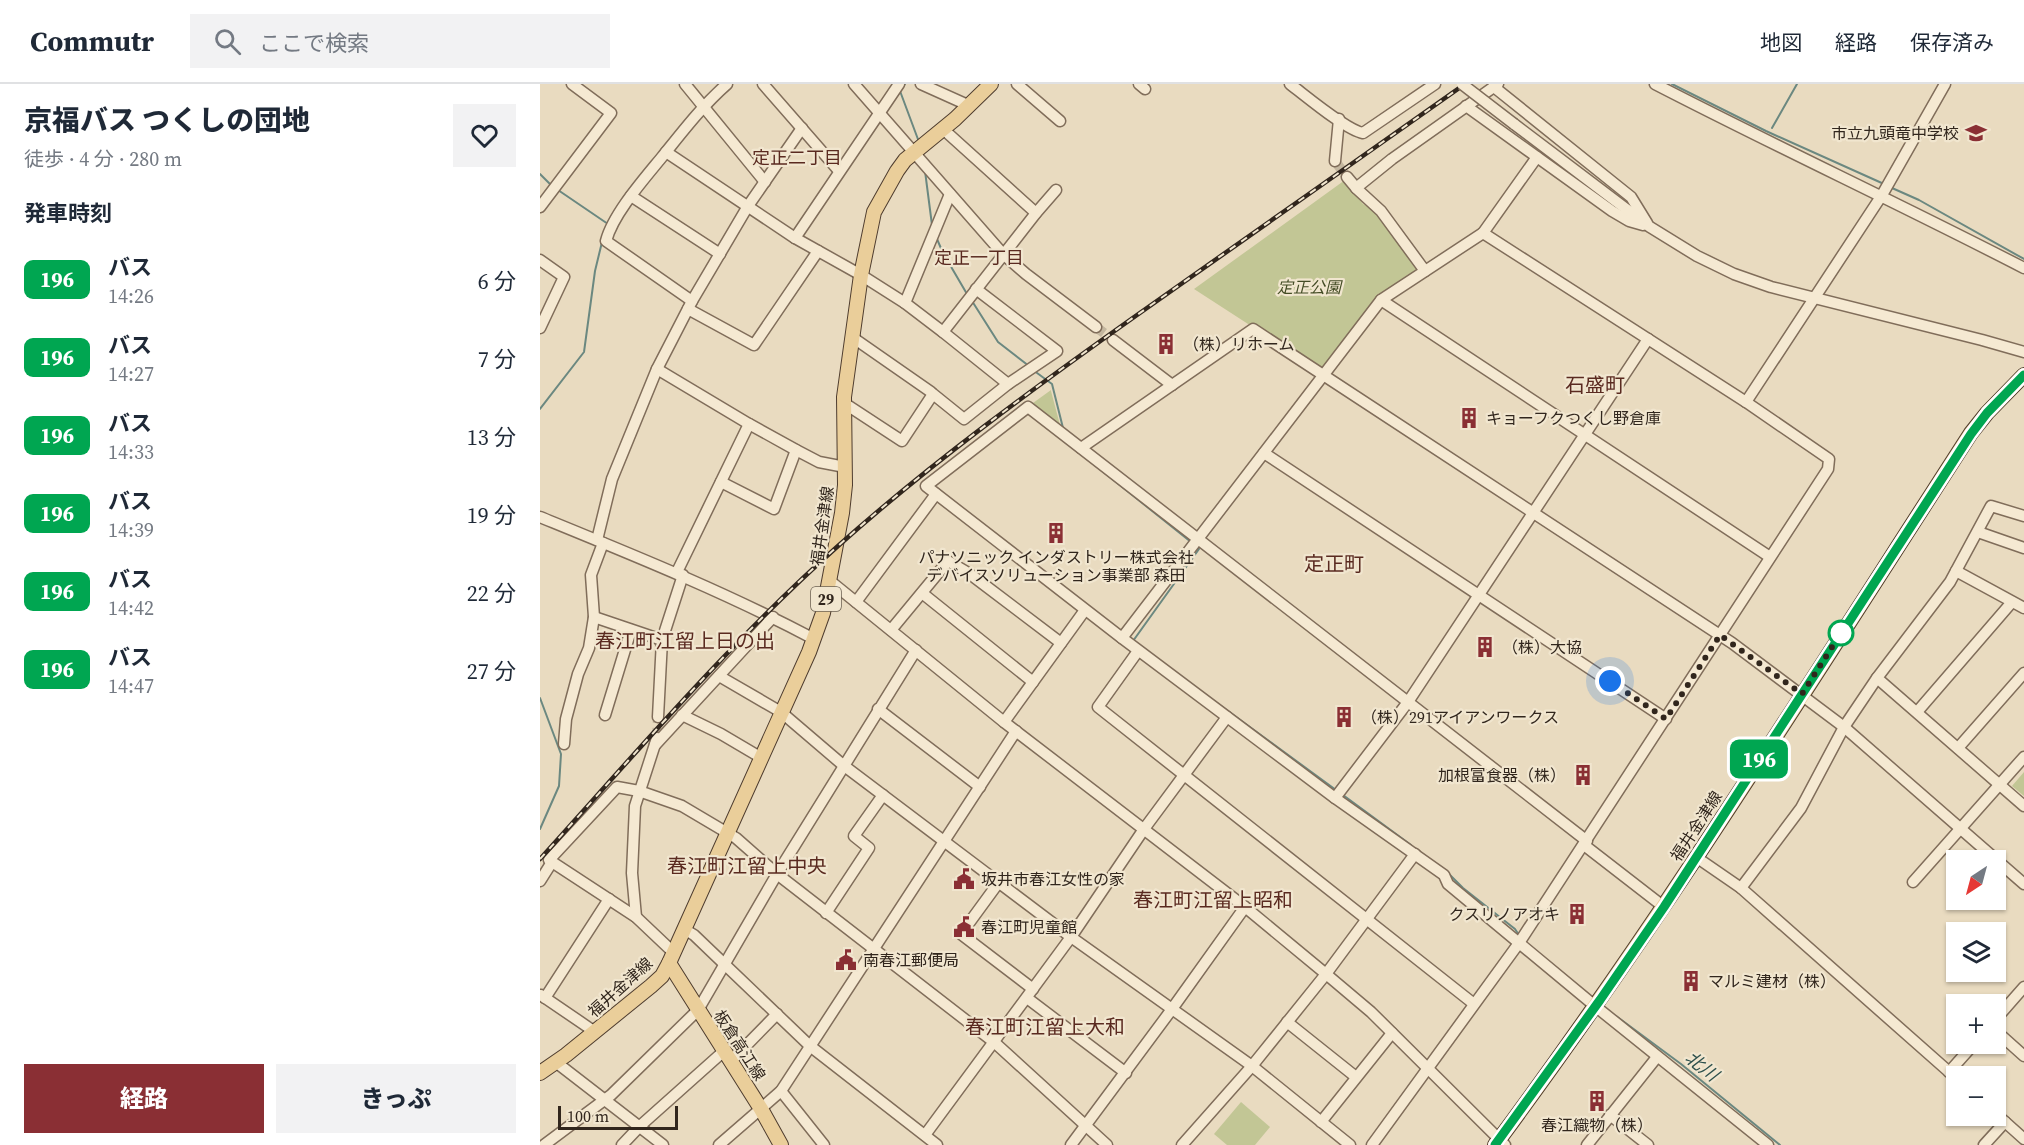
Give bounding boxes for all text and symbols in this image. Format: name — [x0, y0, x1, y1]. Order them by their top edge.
search box — [190, 14, 610, 68]
text: Commutr — [30, 22, 154, 60]
icon: search — [211, 25, 244, 58]
text: ここで検索 — [259, 28, 369, 58]
text: 地図 — [1760, 28, 1802, 57]
text: 経路 — [1835, 28, 1877, 57]
text: 保存済み — [1910, 28, 1994, 57]
text: 京福バス つくしの団地 — [24, 101, 310, 139]
button: heart — [453, 104, 516, 167]
school or university icon: 市立九頭竜中学校 — [1964, 121, 1988, 145]
place label: 市立九頭竜中学校 — [1831, 122, 1959, 144]
text: 徒歩 · 4 分 · 280 m — [24, 145, 182, 173]
district label: 定正二丁目 — [752, 145, 842, 170]
text: 発車時刻 — [24, 198, 112, 228]
district label: 定正一丁目 — [934, 245, 1024, 270]
text: バス — [108, 252, 152, 282]
text: 196 — [40, 265, 74, 294]
text: 6 分 — [478, 266, 516, 296]
park label: 定正公園 — [1277, 276, 1343, 298]
text: 14:26 — [108, 282, 154, 310]
text: バス — [108, 330, 152, 360]
building icon: （株）リホーム — [1154, 332, 1178, 356]
place label: （株）リホーム — [1183, 333, 1295, 355]
text: 196 — [40, 343, 74, 372]
text: 7 分 — [478, 344, 516, 374]
text: 14:27 — [108, 360, 154, 388]
district label: 石盛町 — [1565, 371, 1625, 399]
building icon: キョーフクつくし野倉庫 — [1457, 406, 1481, 430]
place label: キョーフクつくし野倉庫 — [1486, 407, 1661, 429]
text: バス — [108, 408, 152, 438]
text: 196 — [40, 421, 74, 450]
text: 13 分 — [467, 422, 516, 452]
text: 14:33 — [108, 438, 154, 466]
street label: 福井金津線 — [806, 485, 838, 567]
text: バス — [108, 486, 152, 516]
text: 196 — [40, 499, 74, 528]
text: 19 分 — [467, 500, 516, 530]
text: 14:39 — [108, 516, 154, 544]
building icon: パナソニック インダストリー株式会社 デバイスソリューション事業部 森田 — [1044, 521, 1068, 545]
place label: パナソニック インダストリー株式会社 デバイスソリューション事業部 森田 — [918, 546, 1194, 586]
district label: 定正町 — [1304, 550, 1364, 578]
text: バス — [108, 564, 152, 594]
text: 196 — [40, 577, 74, 606]
text: 22 分 — [467, 578, 516, 608]
road number: 29 — [811, 587, 841, 611]
text: 14:42 — [108, 594, 154, 622]
unlabelled marker — [1828, 620, 1854, 646]
district label: 春江町江留上日の出 — [595, 627, 775, 655]
building icon: （株）大協 — [1473, 635, 1497, 659]
place label: （株）大協 — [1502, 636, 1582, 658]
text: バス — [108, 642, 152, 672]
text: 196 — [40, 655, 74, 684]
text: 27 分 — [467, 656, 516, 686]
your location — [1595, 666, 1625, 696]
text: 14:47 — [108, 672, 154, 700]
building icon: （株）291アイアンワークス — [1332, 705, 1356, 729]
place label: （株）291アイアンワークス — [1361, 706, 1559, 728]
line badge: 196 — [1724, 740, 1794, 778]
text: 196 — [1742, 745, 1776, 774]
building icon: 加根富食器（株） — [1571, 763, 1595, 787]
place label: 加根富食器（株） — [1438, 764, 1566, 786]
street label: 福井金津線 — [1665, 786, 1727, 866]
north arrow — [1946, 850, 2006, 910]
map controls — [1946, 850, 2006, 1126]
district label: 春江町江留上中央 — [667, 852, 827, 880]
public building icon: 坂井市春江女性の家 — [952, 867, 976, 891]
place label: 坂井市春江女性の家 — [981, 868, 1125, 890]
district label: 春江町江留上昭和 — [1133, 886, 1293, 914]
building icon: クスリノアオキ — [1565, 902, 1589, 926]
place label: クスリノアオキ — [1448, 903, 1560, 925]
public building icon: 春江町児童館 — [952, 915, 976, 939]
place label: 春江町児童館 — [981, 916, 1077, 938]
button: layers — [1946, 922, 2006, 982]
public building icon: 南春江郵便局 — [834, 948, 858, 972]
place label: 南春江郵便局 — [863, 949, 959, 971]
street label: 福井金津線 — [583, 952, 657, 1022]
building icon: マルミ建材（株） — [1679, 969, 1703, 993]
place label: マルミ建材（株） — [1708, 970, 1836, 992]
button: + — [1946, 994, 2006, 1054]
street label: 板倉高江線 — [709, 1005, 771, 1085]
district label: 春江町江留上大和 — [965, 1013, 1125, 1041]
water label: 北川 — [1680, 1045, 1725, 1088]
button: 経路 — [24, 1064, 264, 1133]
button: きっぷ — [276, 1064, 516, 1133]
button: − — [1946, 1066, 2006, 1126]
building icon: 春江織物（株） — [1585, 1089, 1609, 1113]
scale bar — [558, 1103, 678, 1130]
text: 100 m — [567, 1105, 609, 1127]
place label: 春江織物（株） — [1541, 1114, 1653, 1136]

